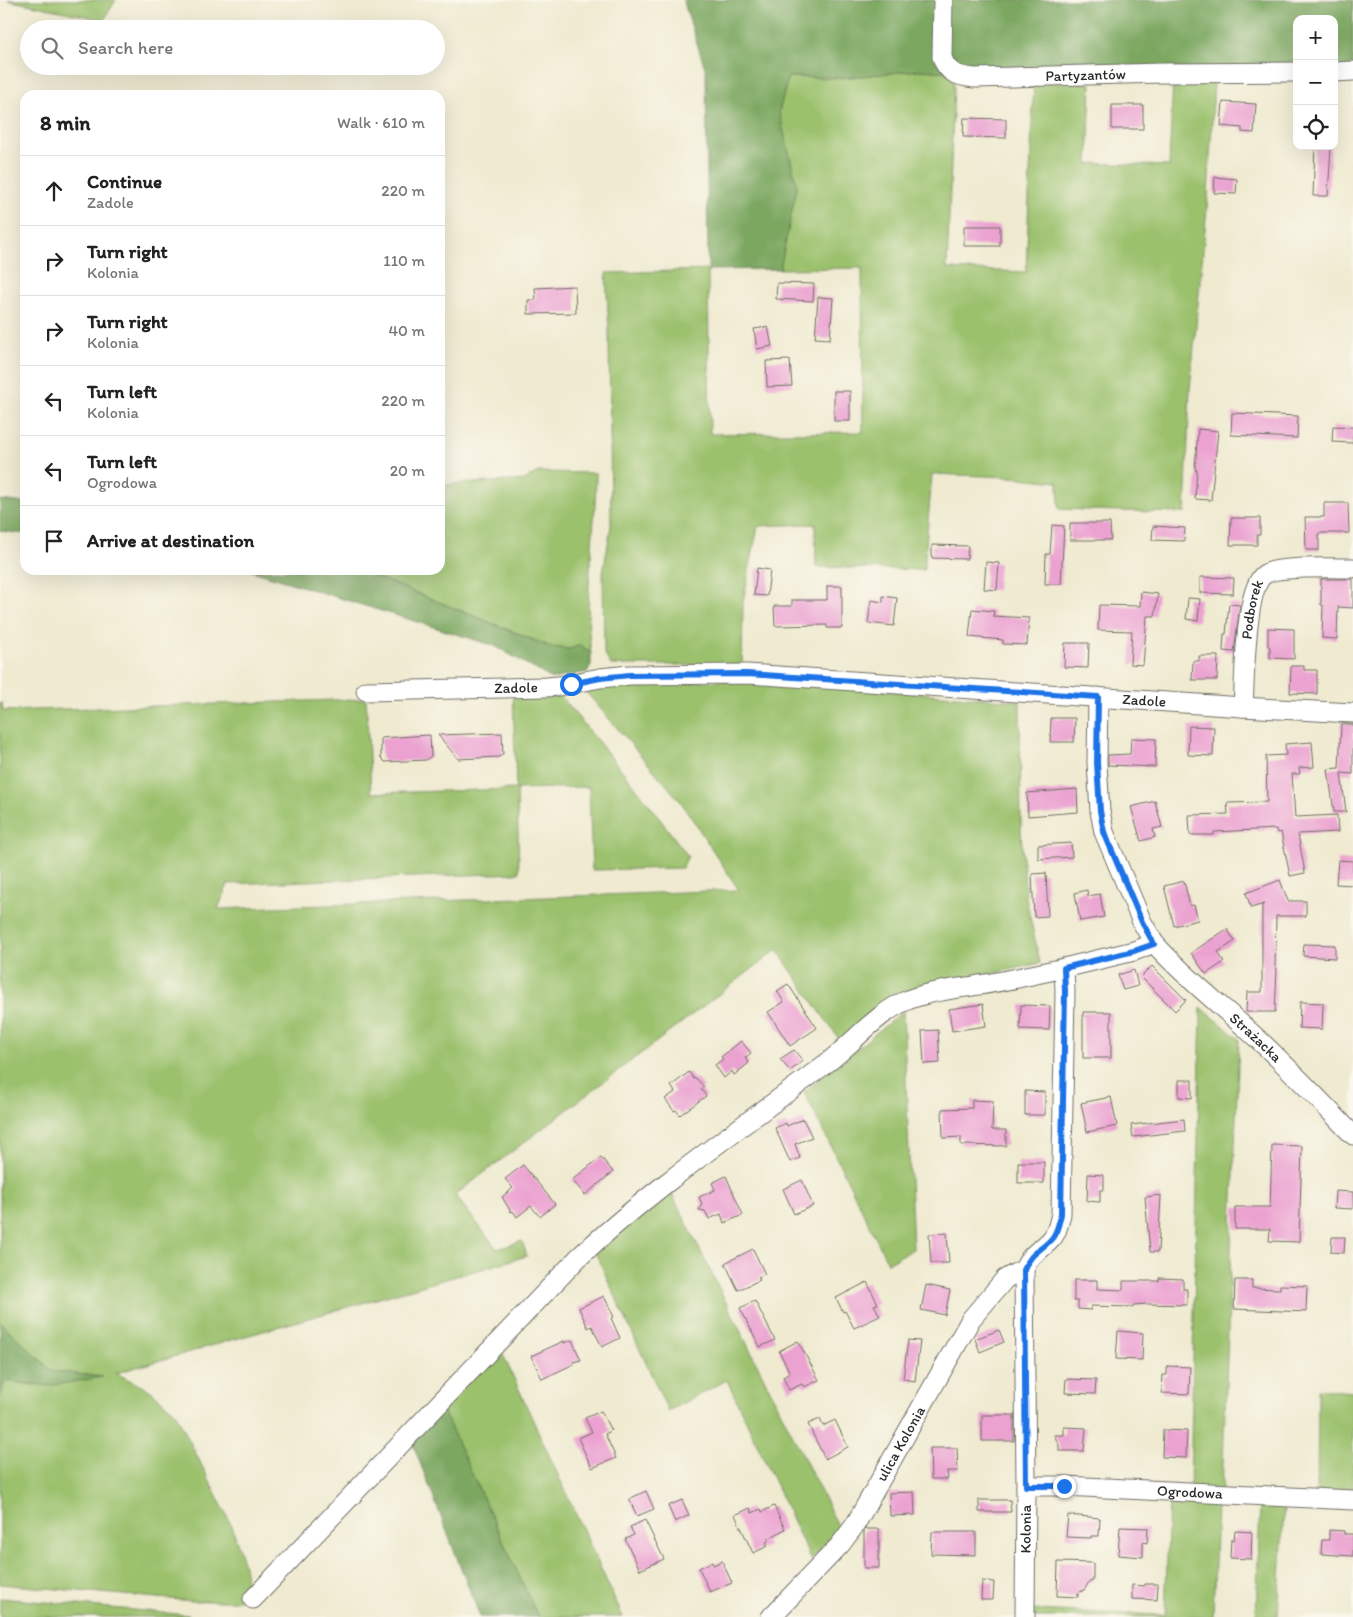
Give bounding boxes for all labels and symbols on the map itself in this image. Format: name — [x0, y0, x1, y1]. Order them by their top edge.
street label: Partyzantów — [1045, 65, 1126, 85]
street label: Podborek — [1238, 576, 1267, 640]
route start — [560, 673, 583, 696]
street label: Zadole — [494, 678, 538, 697]
street label: Zadole — [1122, 690, 1167, 711]
street label: Strażacka — [1226, 1009, 1286, 1066]
street label: ulica Kolonia — [872, 1403, 929, 1485]
route end — [1053, 1475, 1076, 1498]
street label: Ogrodowa — [1157, 1482, 1223, 1503]
street label: Kolonia — [1016, 1504, 1035, 1553]

